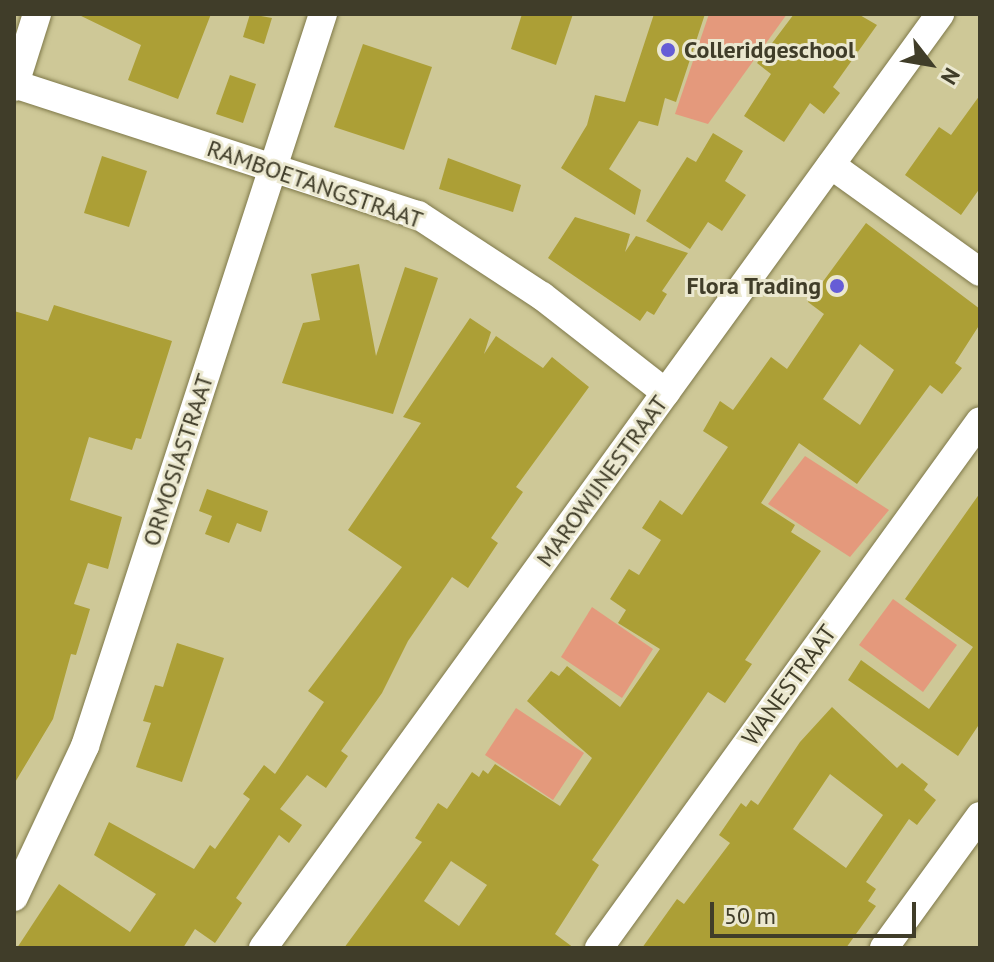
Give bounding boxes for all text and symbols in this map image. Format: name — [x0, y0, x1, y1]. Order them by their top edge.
north arrow — [890, 24, 970, 104]
place label: Colleridgeschool — [684, 36, 855, 64]
marker: Colleridgeschool — [659, 41, 677, 59]
text: N — [935, 63, 966, 90]
street label: RAMBOETANGSTRAAT — [203, 134, 427, 234]
place label: Flora Trading — [686, 272, 821, 300]
marker: Flora Trading — [828, 277, 846, 295]
street label: ORMOSIASTRAAT — [137, 370, 219, 550]
street label: MAROWIJNESTRAAT — [530, 390, 674, 572]
street label: WANESTRAAT — [736, 619, 842, 751]
scale bar — [714, 886, 920, 936]
text: 50 m — [724, 900, 776, 931]

